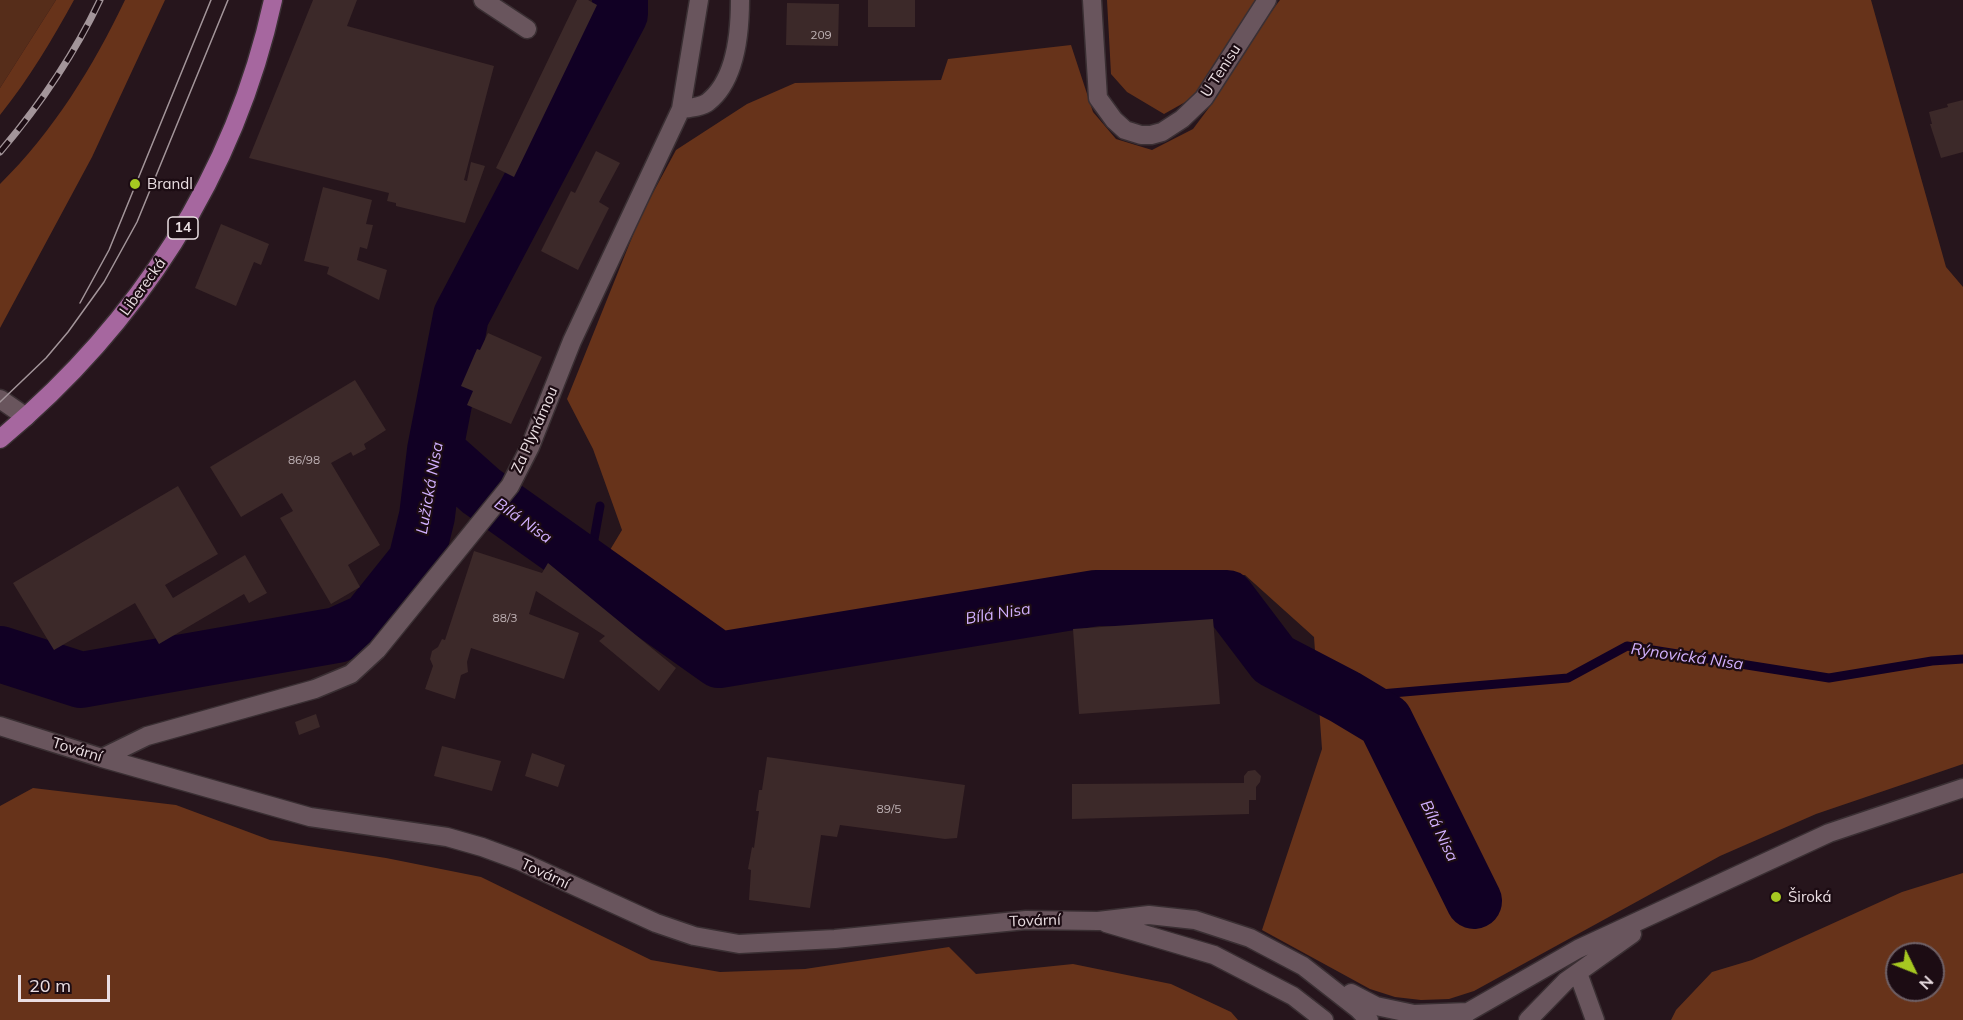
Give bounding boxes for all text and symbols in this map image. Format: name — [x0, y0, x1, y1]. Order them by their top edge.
house number: 209 — [810, 28, 832, 42]
street label: U Tenisu — [1197, 41, 1245, 101]
place label: Brandl — [147, 175, 193, 193]
marker: Brandl — [128, 177, 142, 191]
road number: 14 — [168, 217, 198, 239]
street label: Liberecká — [116, 255, 170, 319]
street label: Za Plynárnou — [508, 384, 562, 476]
water label: Lužická Nisa — [412, 440, 448, 536]
house number: 86/98 — [288, 453, 320, 467]
water label: Bílá Nisa — [491, 494, 555, 548]
water label: Bílá Nisa — [964, 599, 1032, 629]
house number: 88/3 — [492, 611, 518, 625]
water label: Rýnovická Nisa — [1629, 640, 1745, 674]
street label: Tovární — [50, 734, 104, 766]
water label: Bílá Nisa — [1416, 797, 1462, 865]
house number: 89/5 — [876, 802, 902, 816]
street label: Tovární — [518, 855, 572, 893]
place label: Široká — [1788, 888, 1832, 906]
marker: Široká — [1769, 890, 1783, 904]
street label: Tovární — [1009, 911, 1061, 931]
north arrow — [1885, 942, 1945, 1002]
scale bar — [21, 963, 112, 1001]
text: N — [1915, 972, 1938, 994]
text: 20 m — [29, 974, 71, 997]

